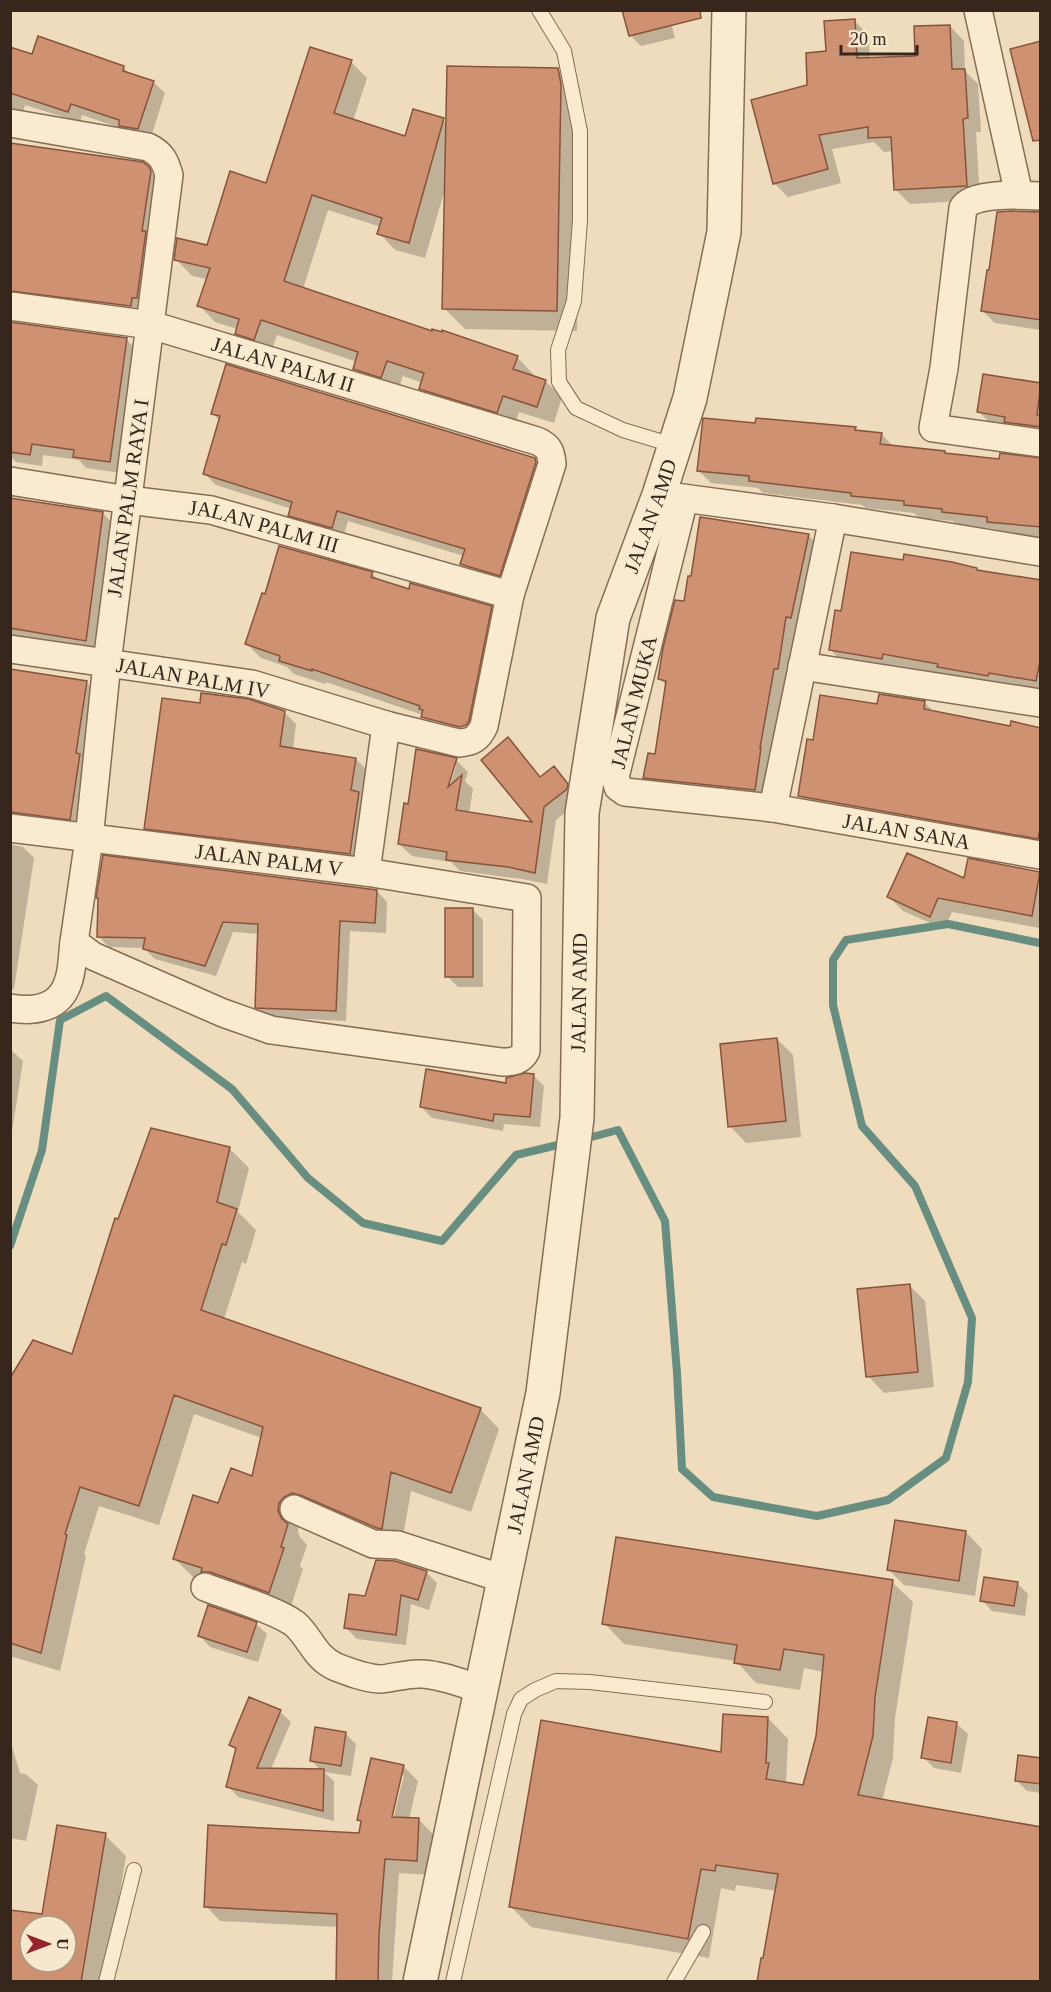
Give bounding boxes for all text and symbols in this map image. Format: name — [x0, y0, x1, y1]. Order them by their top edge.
scale bar — [841, 18, 918, 56]
text: 20 m — [850, 29, 887, 49]
street label: JALAN PALM II — [209, 332, 357, 397]
street label: JALAN PALM RAYA I — [102, 397, 154, 599]
street label: JALAN AMD — [619, 456, 682, 576]
street label: JALAN PALM III — [187, 495, 341, 558]
street label: JALAN MUKA — [606, 632, 662, 771]
street label: JALAN PALM IV — [114, 653, 272, 703]
street label: JALAN SANA — [841, 809, 973, 855]
street label: JALAN PALM V — [194, 839, 344, 881]
street label: JALAN AMD — [566, 933, 592, 1053]
street label: JALAN AMD — [502, 1414, 550, 1536]
north arrow — [18, 1914, 78, 1974]
text: U — [54, 1938, 71, 1950]

